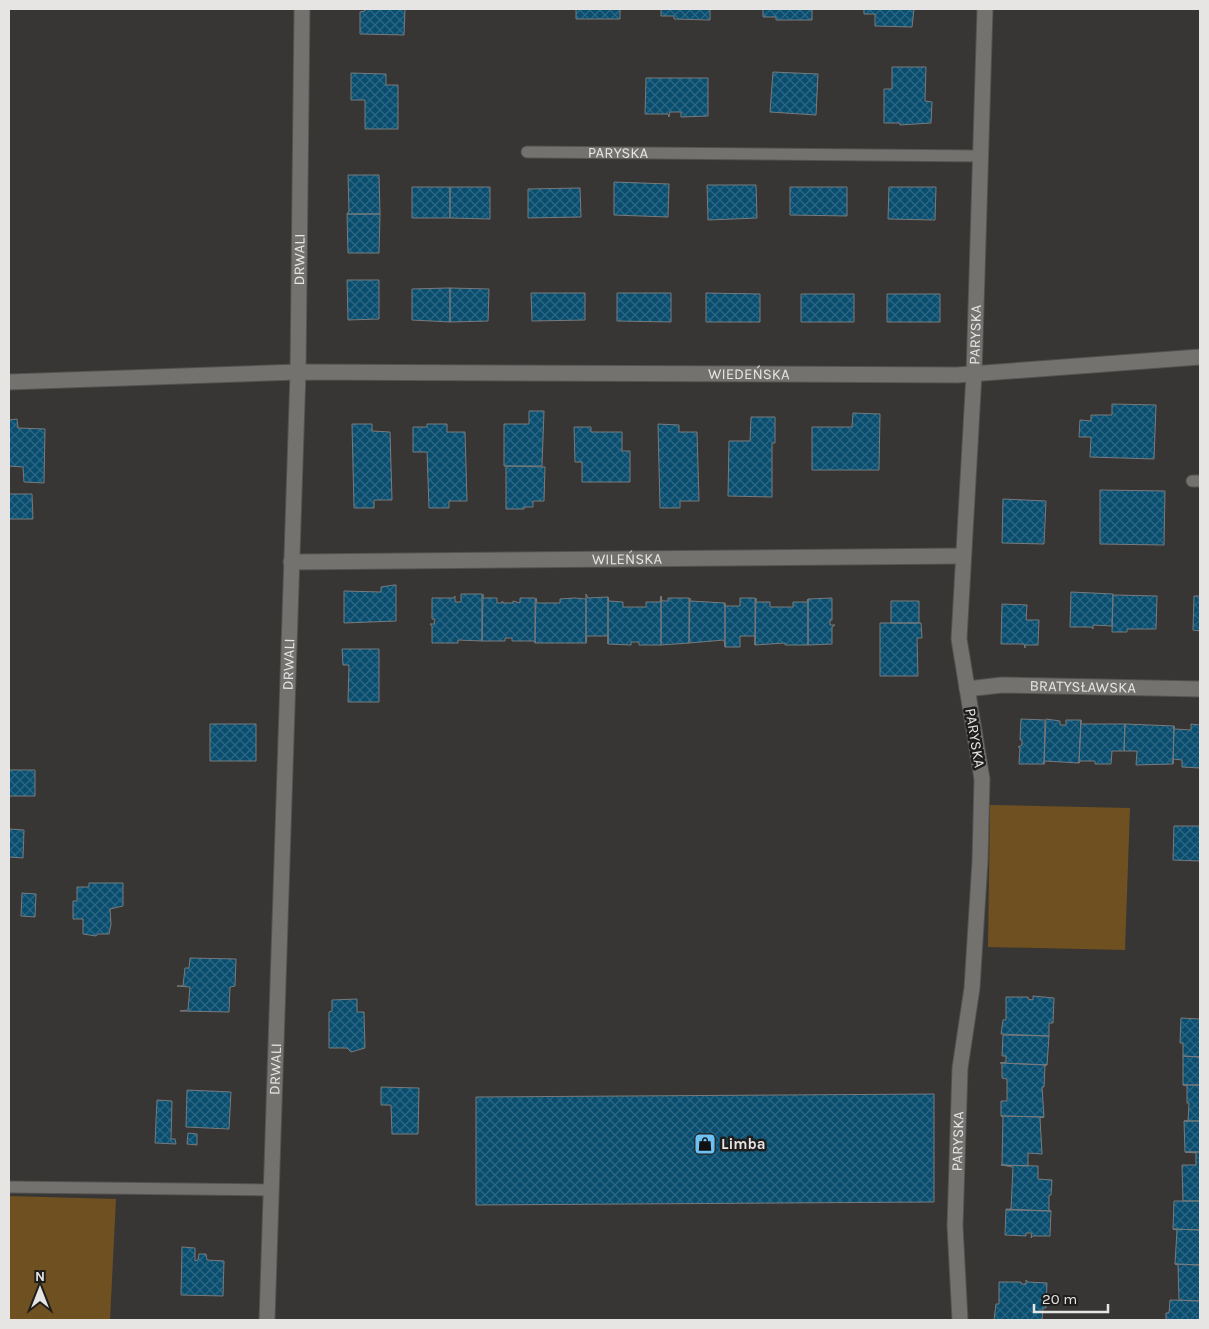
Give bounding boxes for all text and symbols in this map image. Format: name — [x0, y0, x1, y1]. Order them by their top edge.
street label: PARYSKA — [588, 144, 649, 162]
street label: DRWALI — [290, 233, 309, 286]
street label: PARYSKA — [965, 304, 985, 365]
street label: WIEDEŃSKA — [708, 365, 790, 383]
street label: WILEŃSKA — [592, 550, 663, 568]
street label: DRWALI — [279, 638, 298, 691]
street label: BRATYSŁAWSKA — [1029, 677, 1137, 697]
street label: PARYSKA — [961, 707, 989, 769]
street label: DRWALI — [265, 1043, 285, 1095]
street label: PARYSKA — [948, 1110, 968, 1172]
shop icon: Limba — [693, 1132, 717, 1156]
place label: Limba — [721, 1135, 766, 1153]
north arrow — [15, 1264, 65, 1314]
text: N — [35, 1268, 45, 1285]
scale bar — [1034, 1282, 1108, 1314]
text: 20 m — [1042, 1290, 1077, 1308]

